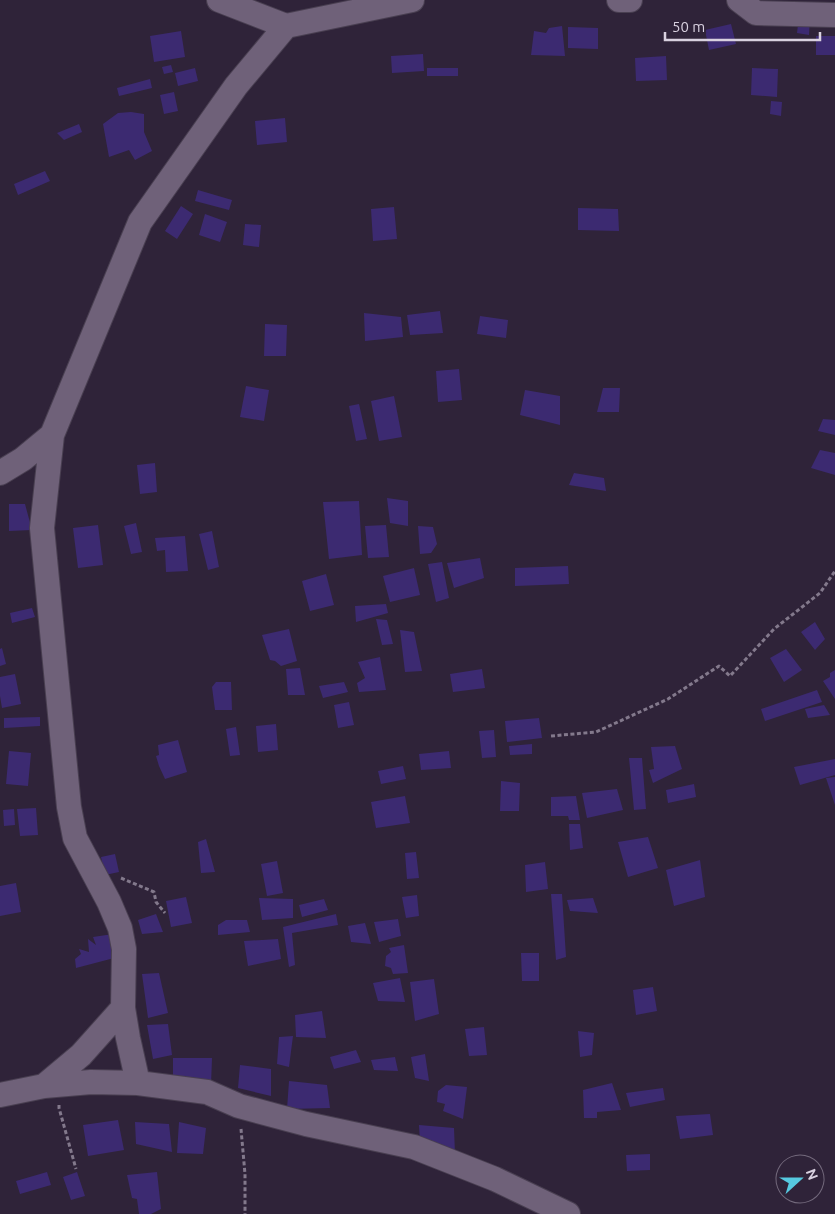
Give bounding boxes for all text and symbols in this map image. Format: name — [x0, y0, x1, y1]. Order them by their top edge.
scale bar — [665, 10, 820, 42]
text: 50 m — [672, 18, 705, 35]
north arrow — [775, 1154, 825, 1204]
text: N — [803, 1167, 821, 1182]

